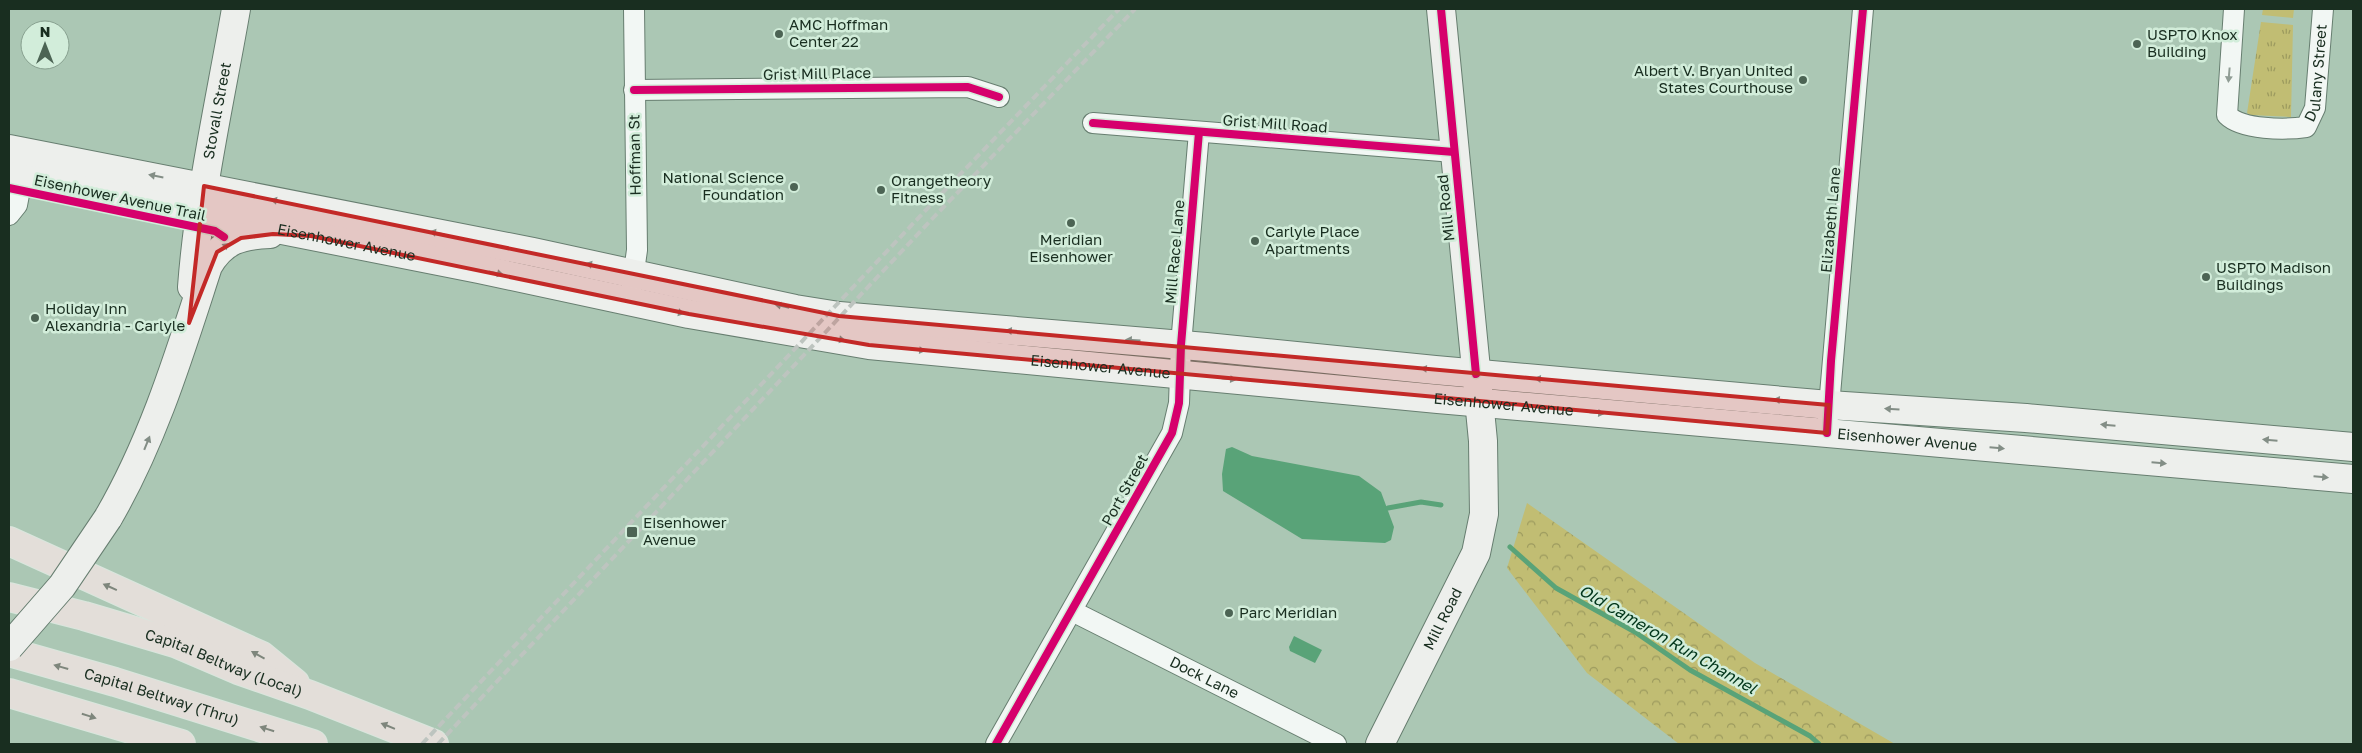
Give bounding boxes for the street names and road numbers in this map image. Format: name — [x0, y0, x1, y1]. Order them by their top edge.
street label: Dulany Street — [2300, 23, 2330, 124]
street label: Stovall Street — [199, 61, 234, 161]
street label: Grist Mill Place — [763, 63, 872, 83]
street label: Grist Mill Road — [1222, 110, 1328, 136]
street label: Hoffman St — [624, 114, 644, 196]
street label: Elizabeth Lane — [1816, 166, 1844, 274]
street label: Eisenhower Avenue Trail — [33, 170, 208, 224]
street label: Mill Road — [1433, 174, 1457, 242]
street label: Mill Race Lane — [1160, 199, 1188, 305]
street label: Eisenhower Avenue — [276, 219, 418, 264]
street label: Eisenhower Avenue — [1030, 350, 1172, 382]
street label: Eisenhower Avenue — [1433, 389, 1575, 419]
street label: Eisenhower Avenue — [1836, 424, 1978, 454]
street label: Port Street — [1097, 451, 1151, 528]
street label: Mill Road — [1419, 584, 1465, 652]
street label: Capital Beltway (Local) — [143, 625, 305, 700]
street label: Dock Lane — [1167, 652, 1242, 702]
street label: Capital Beltway (Thru) — [82, 664, 242, 728]

